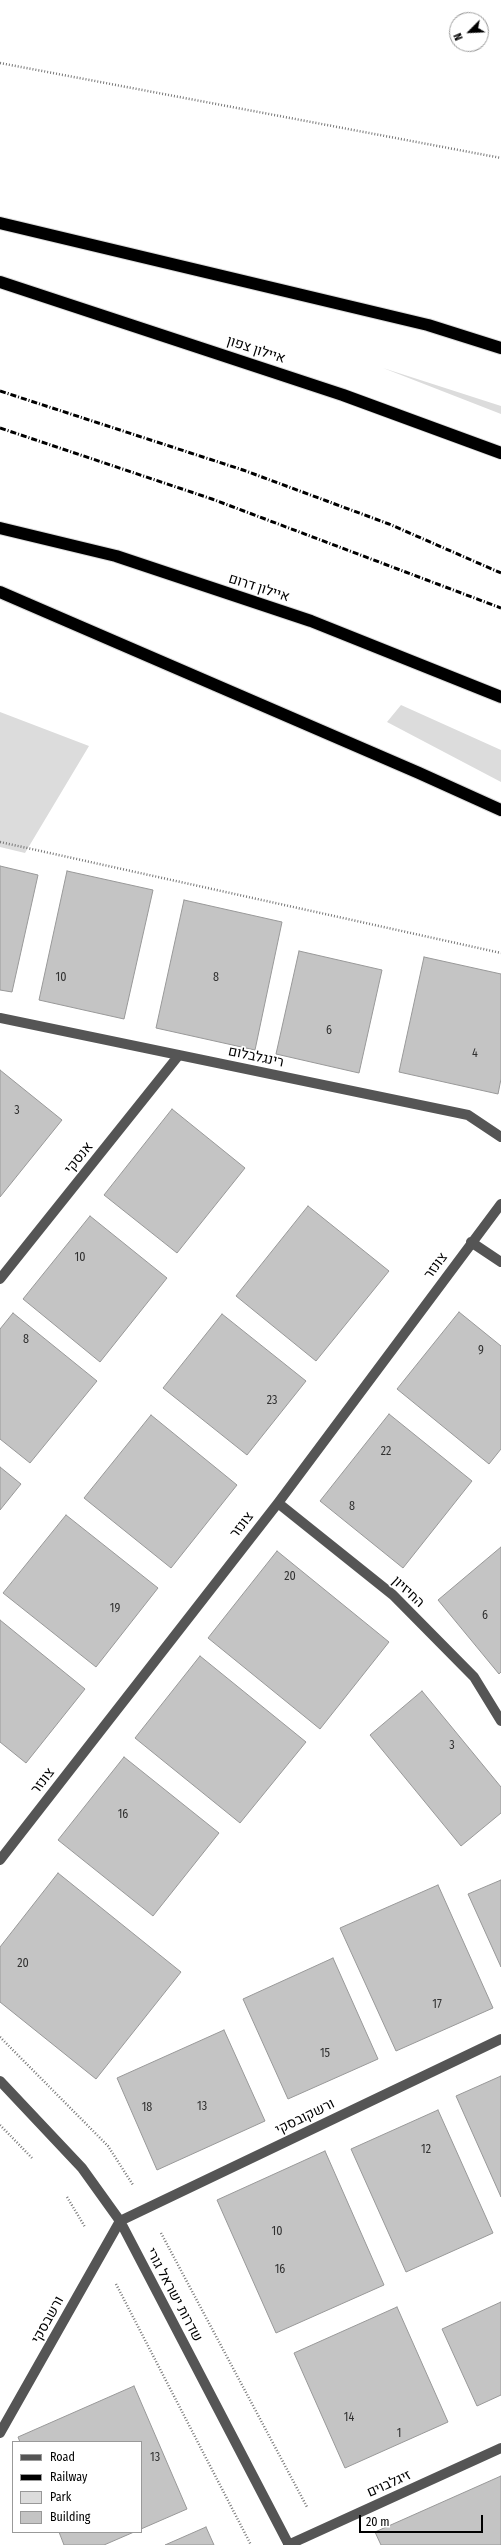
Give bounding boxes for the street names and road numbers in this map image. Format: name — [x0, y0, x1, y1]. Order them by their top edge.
street label: איילון צפון — [225, 333, 287, 367]
street label: איילון דרום — [226, 570, 292, 606]
street label: רינגלבלום — [227, 1043, 285, 1071]
street label: אנסקי — [61, 1139, 97, 1177]
street label: צונזר — [421, 1249, 451, 1283]
street label: צונזר — [227, 1509, 257, 1541]
street label: החיזיון — [388, 1573, 428, 1611]
street label: צונזר — [28, 1765, 58, 1797]
street label: ורשקובסקי — [272, 2095, 338, 2139]
street label: שדרות ישראל גורי — [142, 2245, 206, 2345]
street label: ורשבסקי — [28, 2293, 68, 2347]
street label: זיגלבוים — [364, 2467, 414, 2501]

